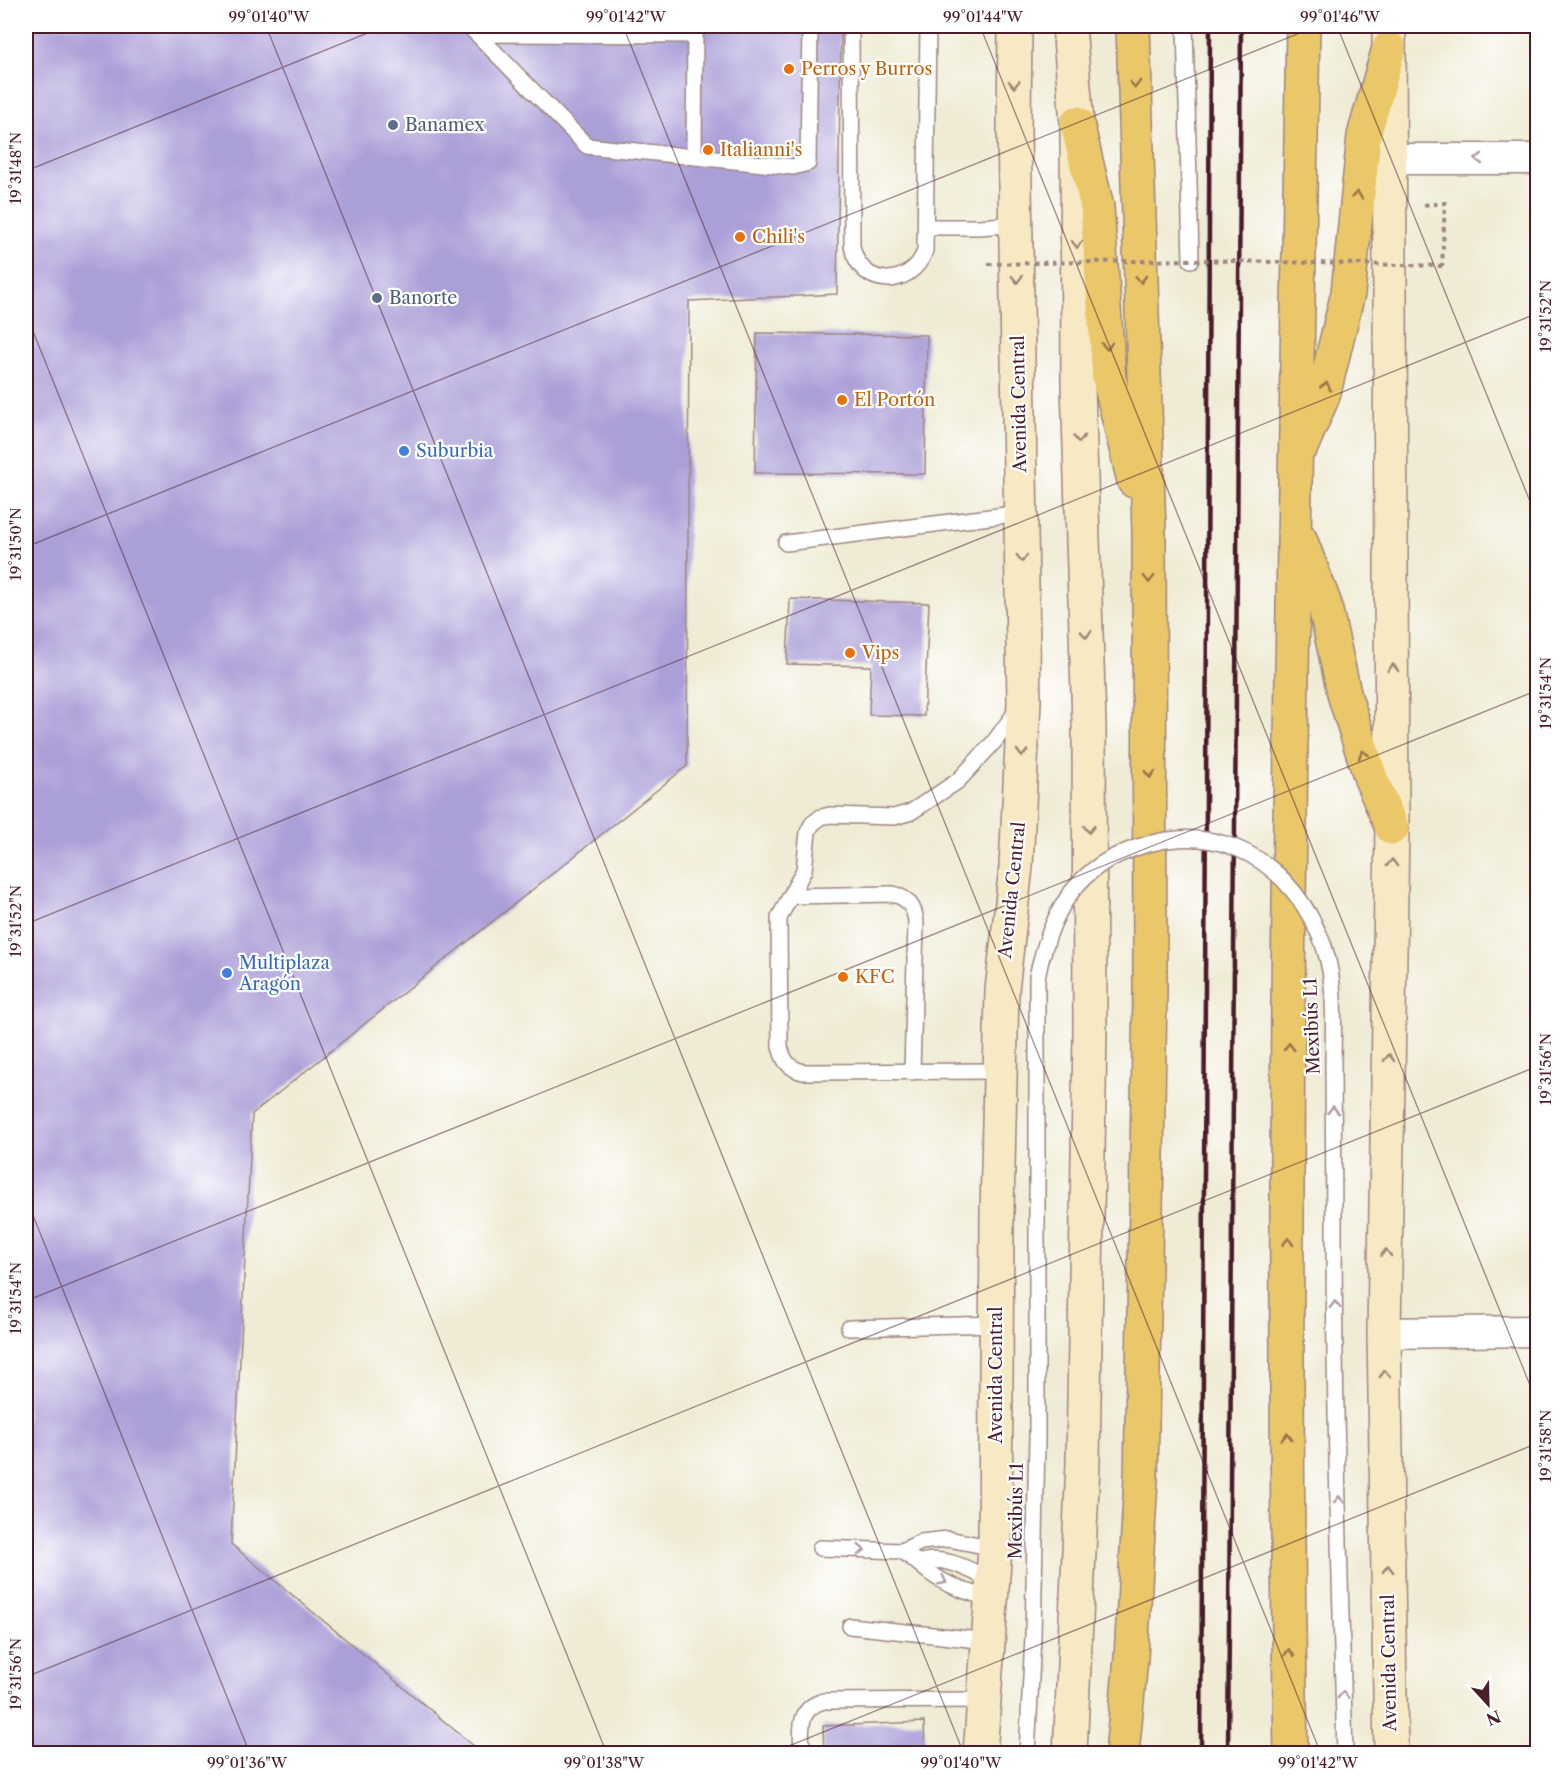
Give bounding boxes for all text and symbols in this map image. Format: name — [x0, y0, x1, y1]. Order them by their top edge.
text: 99°01'40"W — [229, 7, 310, 26]
text: 99°01'42"W — [586, 7, 667, 26]
text: 99°01'44"W — [943, 7, 1024, 26]
text: 99°01'46"W — [1300, 7, 1381, 26]
place label: Perros y Burros — [801, 58, 932, 80]
marker: Perros y Burros — [782, 62, 796, 76]
one-way arrow — [1008, 79, 1020, 88]
one-way arrow — [1129, 79, 1141, 88]
place label: Banamex — [405, 114, 485, 136]
marker: Banamex — [386, 118, 400, 132]
text: 19°31'48"N — [6, 132, 25, 204]
place label: Italianni's — [720, 139, 802, 161]
marker: Italianni's — [701, 143, 715, 157]
one-way arrow — [1475, 153, 1484, 165]
one-way arrow — [1350, 190, 1362, 199]
place label: Chili's — [752, 226, 805, 248]
marker: Chili's — [733, 230, 747, 244]
one-way arrow — [1071, 240, 1083, 249]
one-way arrow — [1011, 274, 1023, 283]
one-way arrow — [1135, 274, 1147, 283]
text: 19°31'52"N — [1536, 280, 1555, 352]
place label: Banorte — [389, 287, 457, 309]
marker: Banorte — [370, 291, 384, 305]
street label: Avenida Central — [1007, 335, 1031, 474]
one-way arrow — [1100, 342, 1113, 351]
one-way arrow — [1318, 382, 1331, 392]
place label: El Portón — [854, 389, 935, 411]
marker: El Portón — [835, 393, 849, 407]
one-way arrow — [1073, 435, 1086, 444]
place label: Suburbia — [416, 440, 494, 462]
marker: Suburbia — [397, 444, 411, 458]
text: 19°31'50"N — [6, 507, 25, 581]
one-way arrow — [1016, 553, 1028, 562]
one-way arrow — [1143, 574, 1155, 583]
one-way arrow — [1080, 630, 1092, 639]
place label: Vips — [861, 642, 899, 664]
marker: Vips — [843, 646, 857, 660]
text: 19°31'54"N — [1536, 657, 1555, 729]
one-way arrow — [1387, 664, 1399, 673]
one-way arrow — [1016, 748, 1029, 757]
one-way arrow — [1358, 749, 1371, 760]
one-way arrow — [1144, 769, 1156, 778]
street label: Avenida Central — [994, 821, 1030, 960]
one-way arrow — [1083, 824, 1095, 833]
one-way arrow — [1386, 859, 1398, 868]
text: 19°31'52"N — [6, 885, 25, 957]
place label: Multiplaza Aragón — [238, 952, 330, 995]
marker: Multiplaza Aragón — [220, 966, 234, 980]
place label: KFC — [855, 966, 895, 988]
marker: KFC — [836, 970, 850, 984]
street label: Mexibús L1 — [1299, 977, 1325, 1075]
text: 19°31'56"N — [1536, 1033, 1555, 1105]
one-way arrow — [1283, 1043, 1295, 1052]
one-way arrow — [1383, 1054, 1395, 1063]
one-way arrow — [1327, 1106, 1339, 1115]
one-way arrow — [1282, 1238, 1294, 1247]
one-way arrow — [1379, 1249, 1392, 1258]
text: 19°31'54"N — [6, 1262, 25, 1334]
one-way arrow — [1329, 1301, 1341, 1310]
street label: Avenida Central — [985, 1306, 1007, 1445]
one-way arrow — [1379, 1370, 1391, 1379]
text: 19°31'58"N — [1536, 1410, 1555, 1482]
one-way arrow — [1281, 1433, 1293, 1442]
street label: Mexibús L1 — [1004, 1462, 1028, 1560]
one-way arrow — [1332, 1496, 1345, 1505]
one-way arrow — [857, 1544, 866, 1556]
one-way arrow — [1382, 1565, 1394, 1574]
one-way arrow — [937, 1574, 948, 1585]
street label: Avenida Central — [1377, 1594, 1401, 1733]
text: 19°31'56"N — [6, 1638, 25, 1710]
one-way arrow — [1283, 1649, 1295, 1658]
north arrow — [1458, 1674, 1518, 1734]
one-way arrow — [1337, 1691, 1350, 1700]
text: N — [1483, 1706, 1504, 1730]
text: 99°01'36"W — [207, 1753, 288, 1772]
text: 99°01'38"W — [564, 1753, 645, 1772]
text: 99°01'40"W — [921, 1753, 1002, 1772]
text: 99°01'42"W — [1278, 1753, 1359, 1772]

